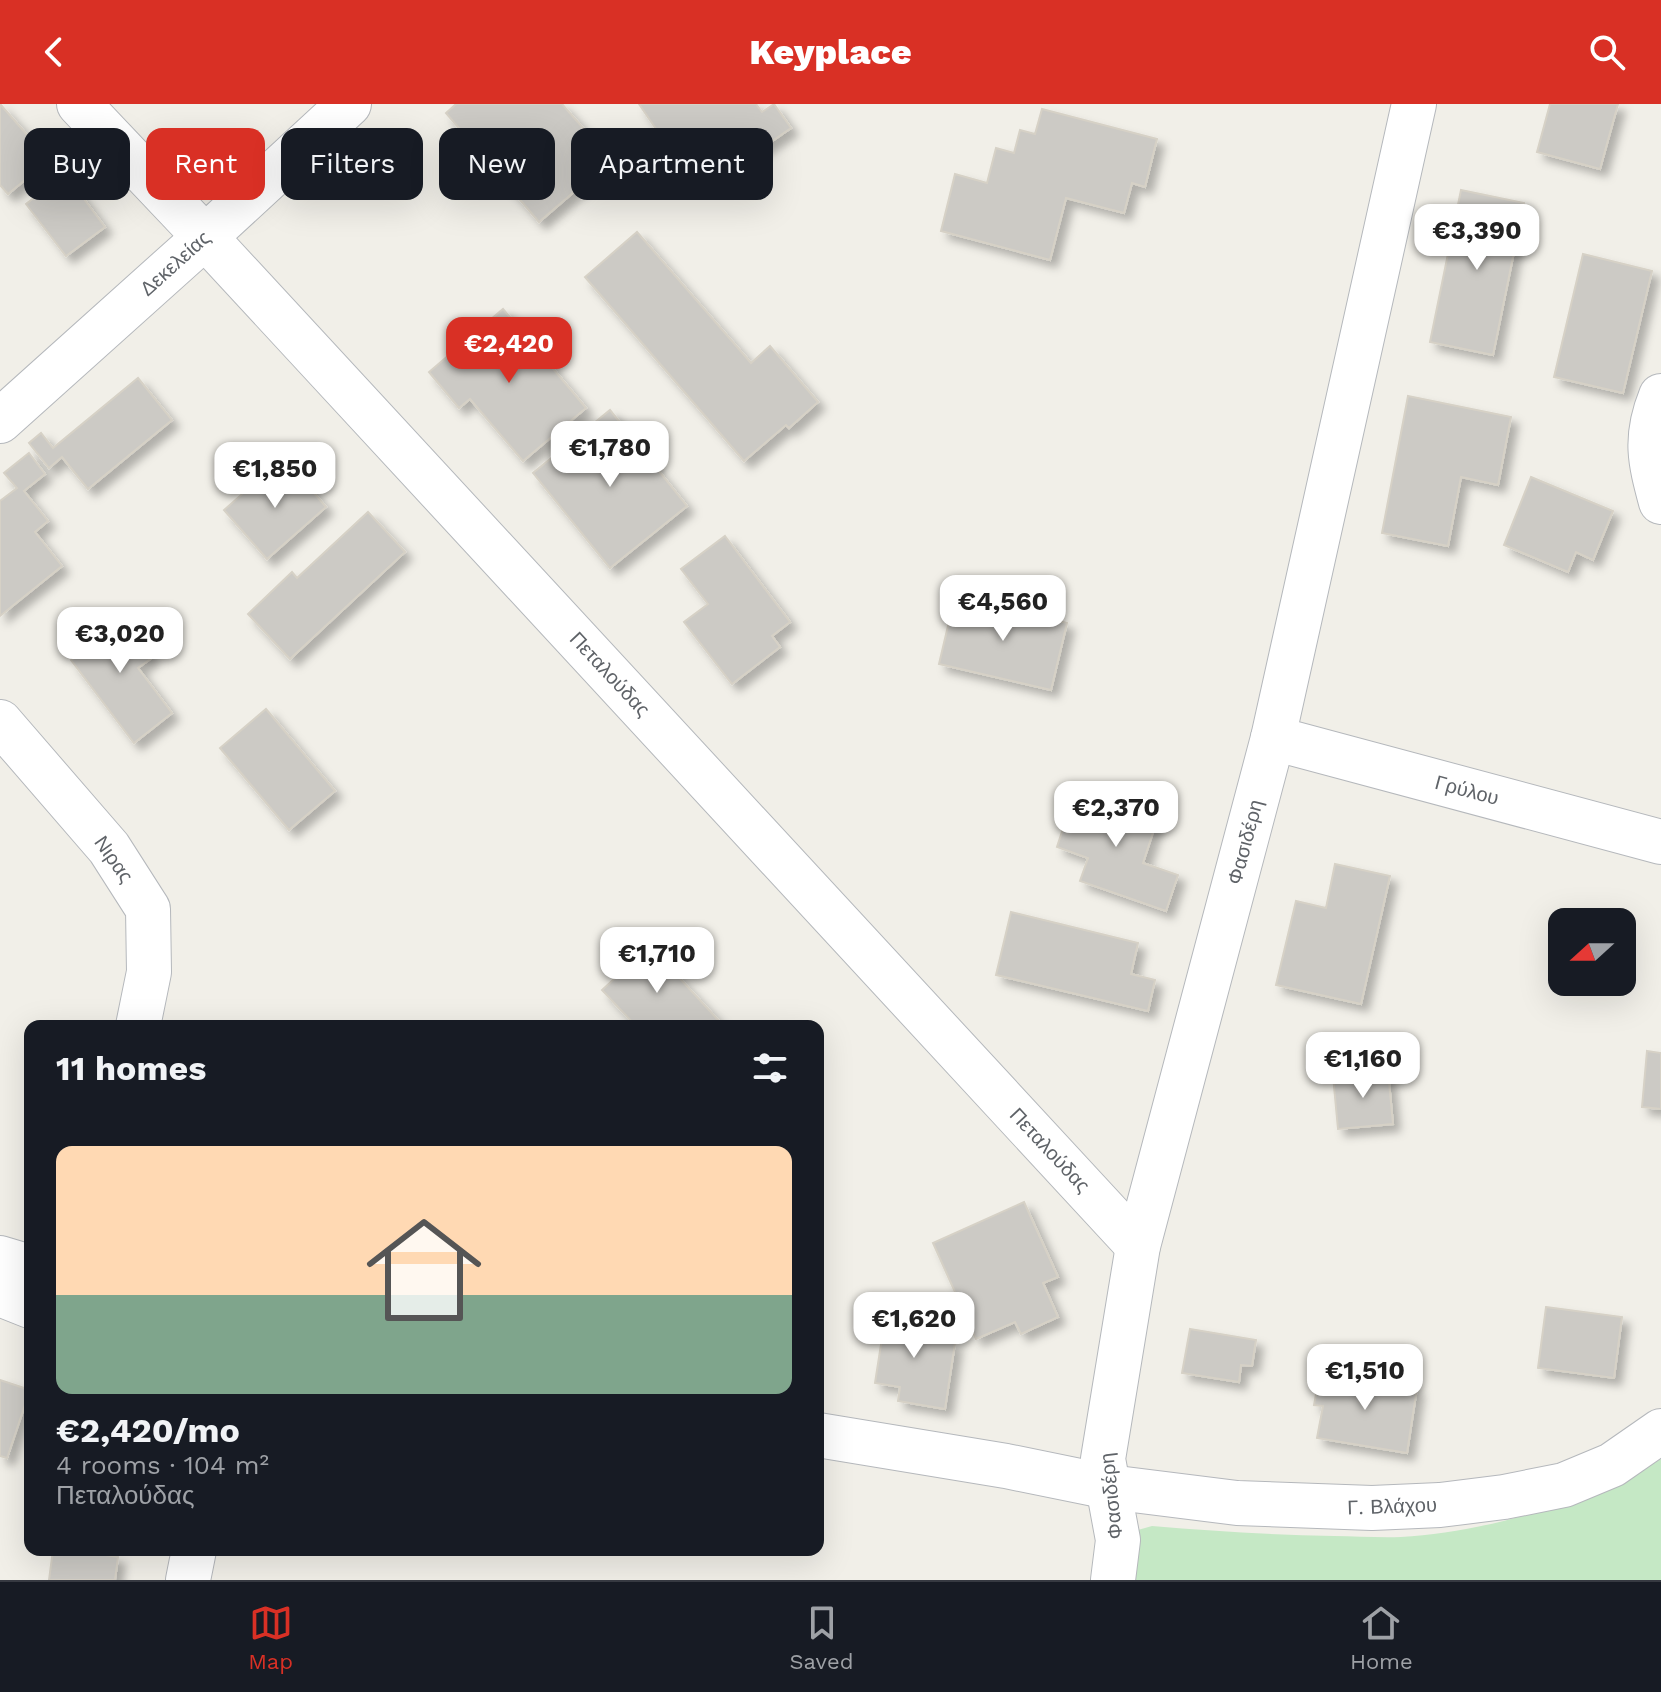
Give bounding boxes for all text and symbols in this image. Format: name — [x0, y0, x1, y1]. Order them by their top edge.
icon: back — [32, 30, 76, 74]
icon: search — [1585, 30, 1629, 74]
text: Keyplace — [749, 31, 912, 73]
chip: Buy — [24, 128, 130, 200]
chip: Rent — [146, 128, 265, 200]
chip: Filters — [281, 128, 423, 200]
chip: New — [439, 128, 555, 200]
chip: Apartment — [571, 128, 773, 200]
pin: €3,390 — [1412, 204, 1542, 272]
text: €3,390 — [1432, 215, 1522, 245]
street label: Δεκελείας — [135, 225, 215, 301]
pin: €2,420 — [444, 317, 574, 385]
text: €2,420 — [464, 328, 554, 358]
pin: €1,780 — [545, 421, 675, 489]
text: €1,780 — [569, 432, 651, 462]
pin: €1,850 — [210, 442, 340, 510]
text: €1,850 — [232, 453, 318, 483]
pin: €4,560 — [938, 575, 1068, 643]
text: €4,560 — [958, 586, 1048, 616]
pin: €3,020 — [55, 607, 185, 675]
text: €3,020 — [75, 618, 165, 648]
street label: Πεταλούδας — [565, 627, 655, 721]
street label: Γρύλου — [1432, 770, 1502, 810]
pin: €2,370 — [1051, 781, 1181, 849]
text: €2,370 — [1072, 792, 1160, 822]
street label: Φασιδέρη — [1222, 797, 1268, 887]
street label: Νιρας — [89, 831, 139, 887]
north arrow — [1548, 908, 1636, 996]
map controls — [1548, 908, 1636, 996]
pin: €1,710 — [592, 927, 722, 995]
text: €1,710 — [618, 938, 696, 968]
pin: €1,160 — [1298, 1032, 1428, 1100]
text: €1,160 — [1324, 1043, 1402, 1073]
icon: filters — [748, 1046, 792, 1090]
text: 11 homes — [56, 1048, 206, 1088]
street label: Πεταλούδας — [1005, 1103, 1095, 1197]
icon: home — [352, 1198, 496, 1342]
pin: €1,620 — [849, 1292, 979, 1360]
text: €1,620 — [871, 1303, 957, 1333]
pin: €1,510 — [1300, 1344, 1430, 1412]
text: €1,510 — [1325, 1355, 1405, 1385]
text: €2,420/mo — [56, 1410, 240, 1450]
text: 4 rooms · 104 m² — [56, 1450, 269, 1480]
street label: Φασιδέρη — [1095, 1452, 1127, 1540]
text: Πεταλούδας — [56, 1480, 195, 1510]
street label: Γ. Βλάχου — [1347, 1492, 1437, 1520]
tab: Map — [248, 1601, 293, 1674]
tab: Saved — [790, 1601, 853, 1674]
tab: Home — [1350, 1601, 1413, 1674]

